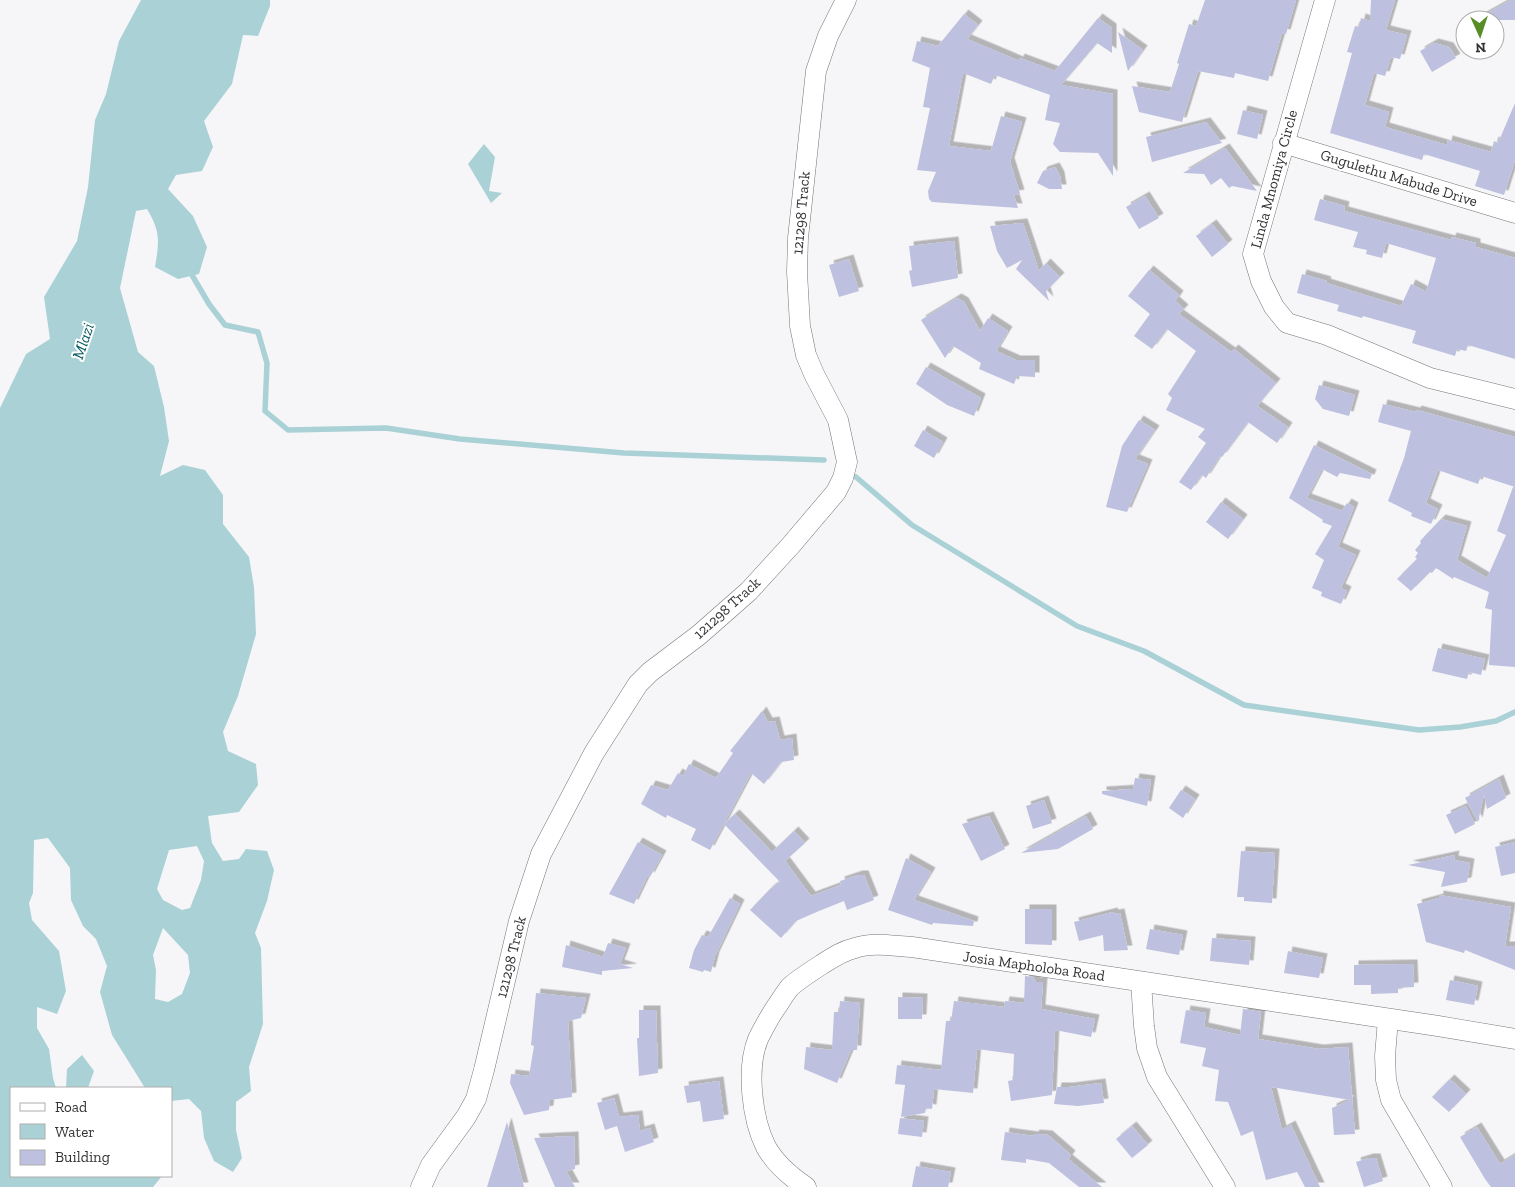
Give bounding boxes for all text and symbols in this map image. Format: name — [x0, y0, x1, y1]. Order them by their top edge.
north arrow — [1455, 10, 1505, 60]
text: N — [1475, 39, 1486, 56]
street label: Linda Mnomiya Circle — [1247, 108, 1301, 250]
street label: Gugulethu Mabude Drive — [1318, 146, 1480, 210]
street label: 121298 Track — [788, 170, 814, 255]
water label: Mlazi — [68, 320, 98, 362]
street label: 121298 Track — [690, 573, 764, 643]
street label: 121298 Track — [492, 914, 530, 1000]
street label: Josia Mapholoba Road — [962, 947, 1107, 985]
legend — [10, 1087, 172, 1177]
text: Road — [55, 1098, 88, 1116]
text: Water — [55, 1123, 95, 1141]
text: Building — [55, 1148, 110, 1166]

